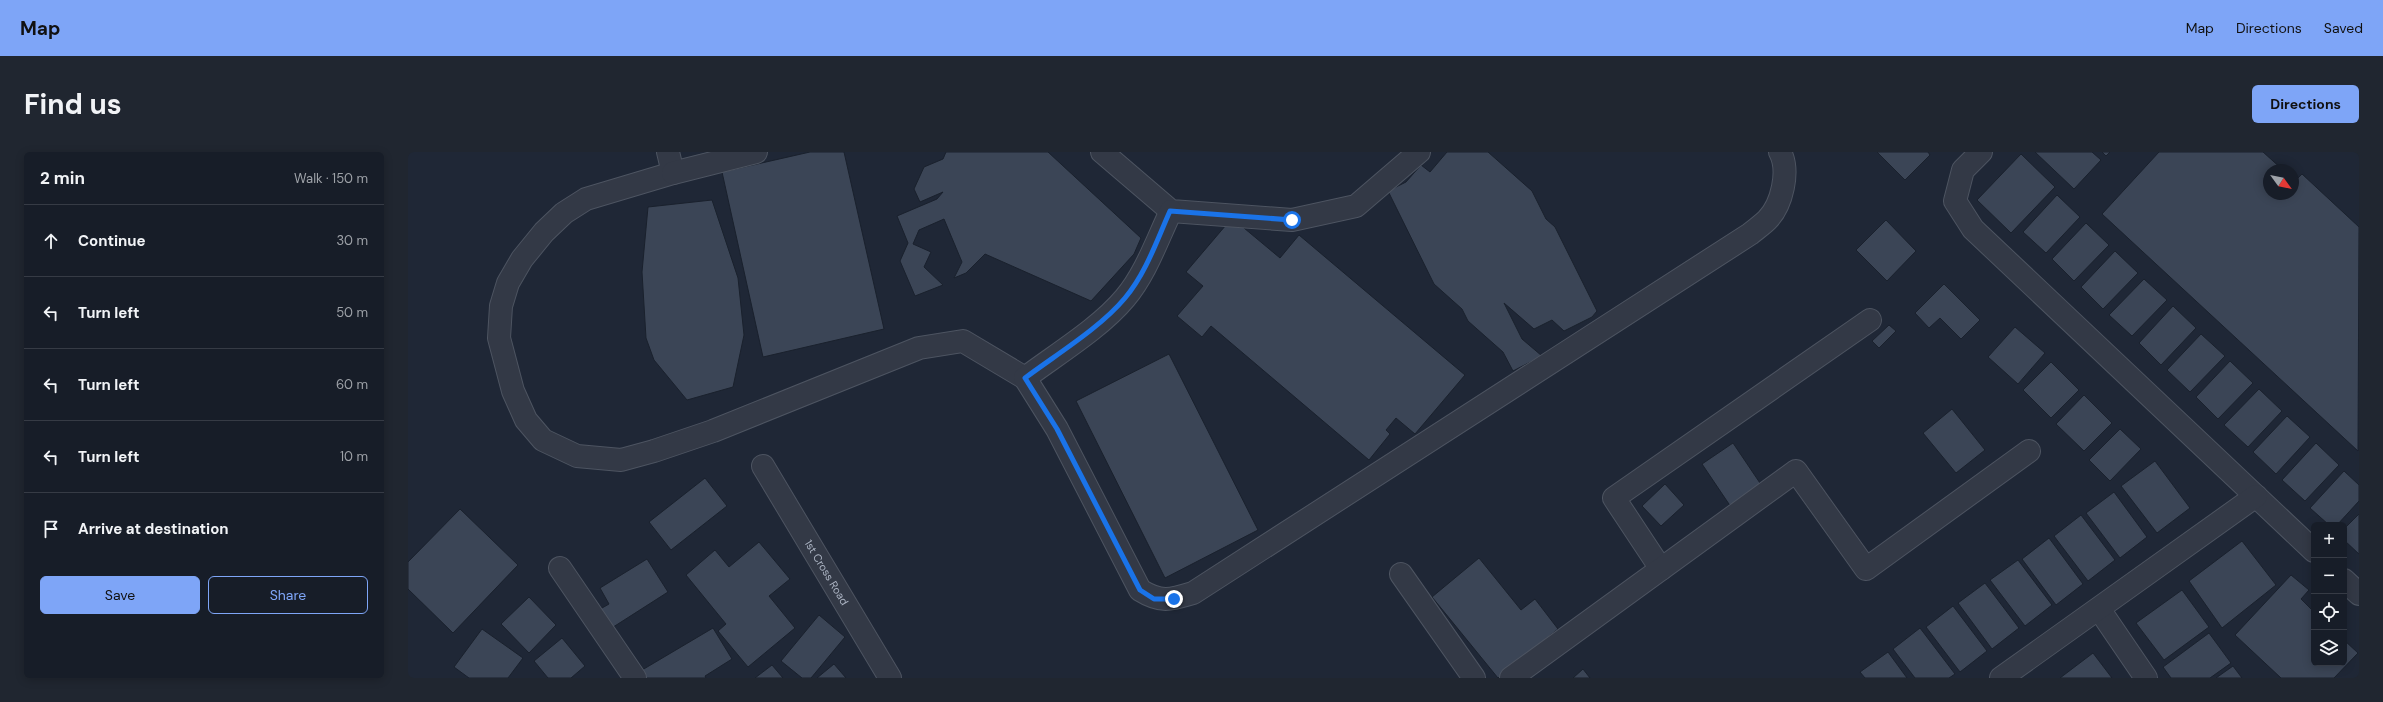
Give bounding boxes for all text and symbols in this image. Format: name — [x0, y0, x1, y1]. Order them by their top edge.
text: Map — [20, 16, 60, 41]
text: Map — [2186, 19, 2214, 37]
text: Directions — [2236, 19, 2302, 37]
text: Saved — [2324, 19, 2363, 37]
button: Directions — [2252, 85, 2359, 123]
text: Find us — [24, 86, 122, 123]
north arrow — [2263, 164, 2299, 200]
text: 2 min — [40, 167, 85, 189]
text: Walk · 150 m — [294, 170, 368, 187]
route start — [1283, 211, 1301, 229]
icon: ahead — [40, 230, 62, 252]
text: Continue — [78, 231, 146, 251]
text: 30 m — [336, 232, 368, 249]
icon: left — [40, 302, 62, 324]
text: Turn left — [78, 303, 139, 323]
text: 50 m — [336, 304, 368, 321]
icon: left — [40, 374, 62, 396]
text: Turn left — [78, 375, 139, 395]
text: 60 m — [336, 376, 368, 393]
icon: left — [40, 446, 62, 468]
text: Turn left — [78, 447, 139, 467]
text: 10 m — [340, 448, 368, 465]
icon: arrive — [40, 518, 62, 540]
text: Arrive at destination — [78, 519, 229, 539]
map controls — [2311, 522, 2347, 666]
button: + — [2311, 522, 2347, 558]
street label: 1st Cross Road — [802, 537, 852, 608]
button: − — [2311, 558, 2347, 594]
button: Save — [40, 576, 200, 614]
button: Share — [208, 576, 368, 614]
route end — [1165, 590, 1183, 608]
button: locate — [2311, 594, 2347, 630]
button: layers — [2311, 630, 2347, 666]

